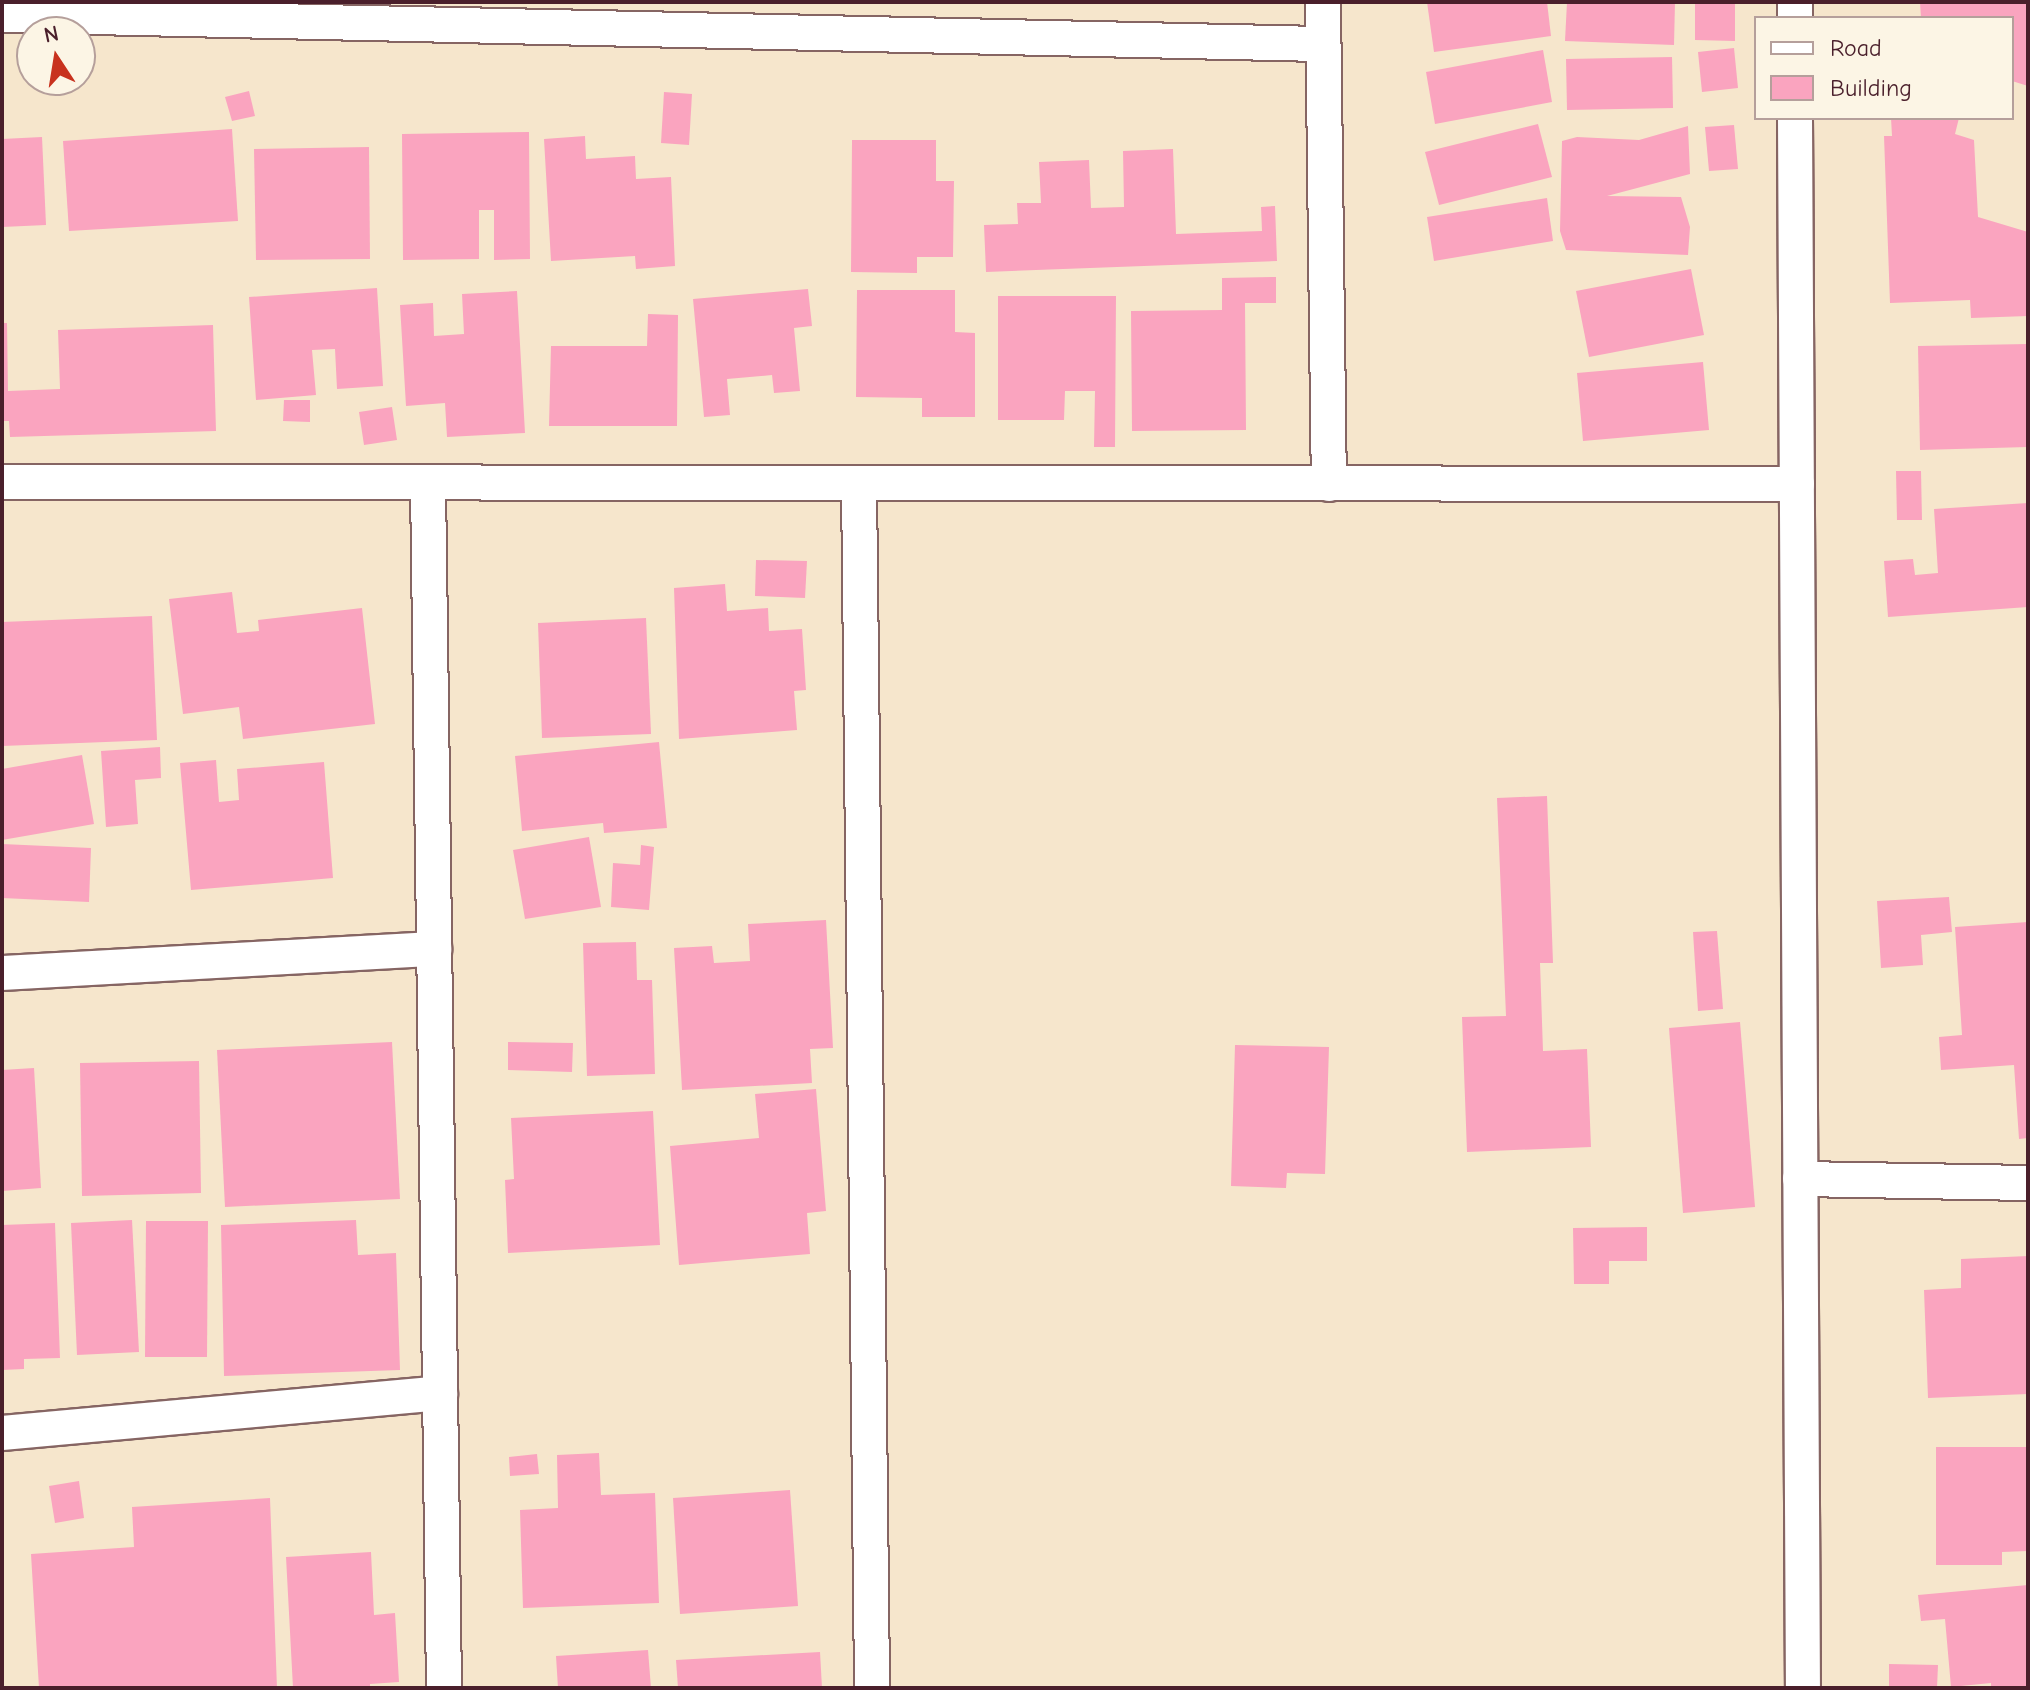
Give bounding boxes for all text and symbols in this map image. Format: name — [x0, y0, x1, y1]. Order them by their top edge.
north arrow — [16, 16, 96, 96]
legend — [1754, 16, 2014, 120]
text: N — [42, 20, 61, 49]
text: Road — [1830, 34, 1882, 62]
text: Building — [1830, 74, 1912, 102]

